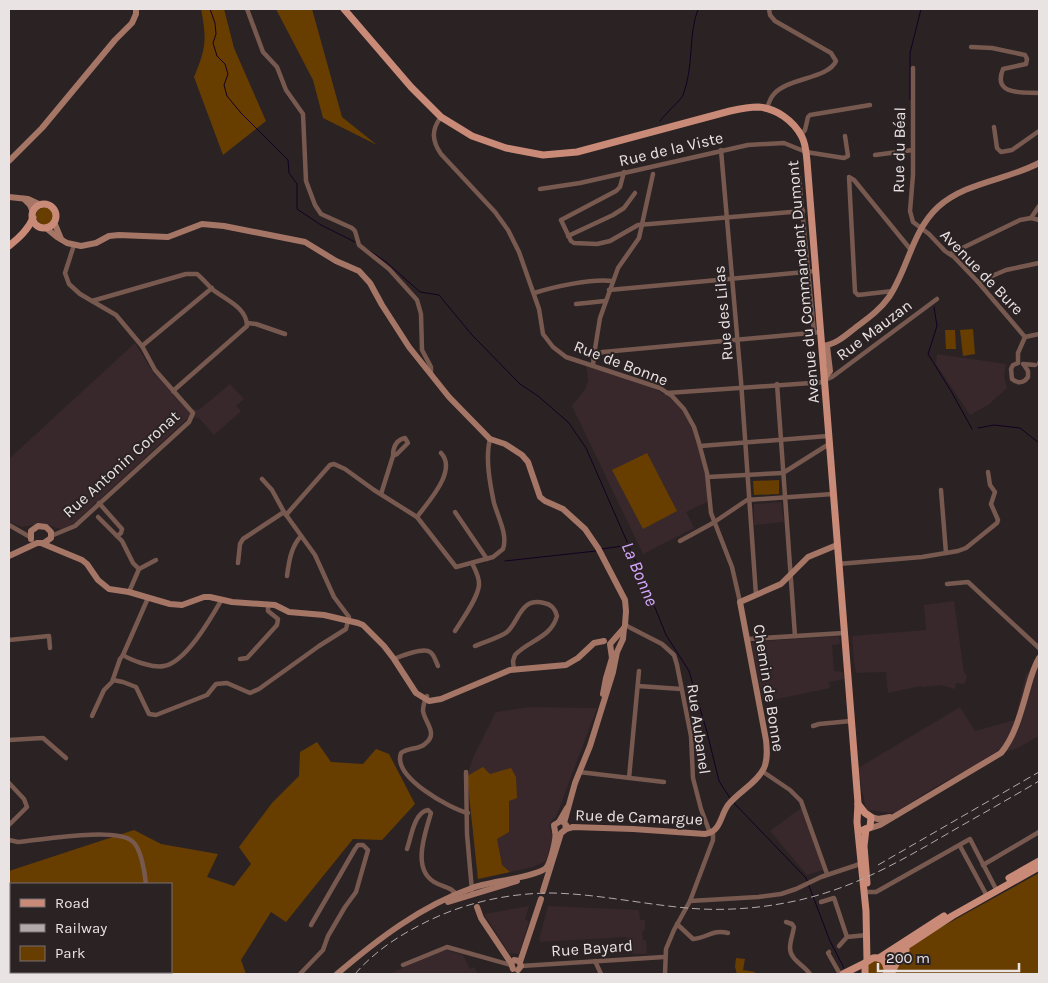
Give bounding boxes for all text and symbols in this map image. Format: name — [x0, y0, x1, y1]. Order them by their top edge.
street label: Rue du Béal — [889, 107, 909, 193]
street label: Rue de la Viste — [617, 128, 725, 170]
street label: Avenue du Commandant Dumont — [783, 160, 823, 404]
street label: Avenue de Bure — [936, 225, 1028, 319]
street label: Rue des Lilas — [709, 265, 737, 361]
street label: Rue Mauzan — [833, 295, 915, 365]
street label: Rue de Bonne — [571, 336, 671, 390]
street label: Rue Antonin Coronat — [59, 407, 183, 521]
water label: La Bonne — [617, 539, 663, 609]
street label: Chemin de Bonne — [750, 623, 788, 753]
street label: Rue Aubanel — [683, 683, 715, 775]
street label: Rue de Camargue — [575, 805, 703, 829]
legend — [10, 883, 172, 973]
text: Road — [55, 894, 90, 912]
text: Railway — [55, 919, 107, 937]
street label: Rue Bayard — [551, 936, 633, 960]
scale bar — [878, 940, 1019, 972]
text: Park — [55, 944, 85, 962]
text: 200 m — [886, 949, 930, 967]

